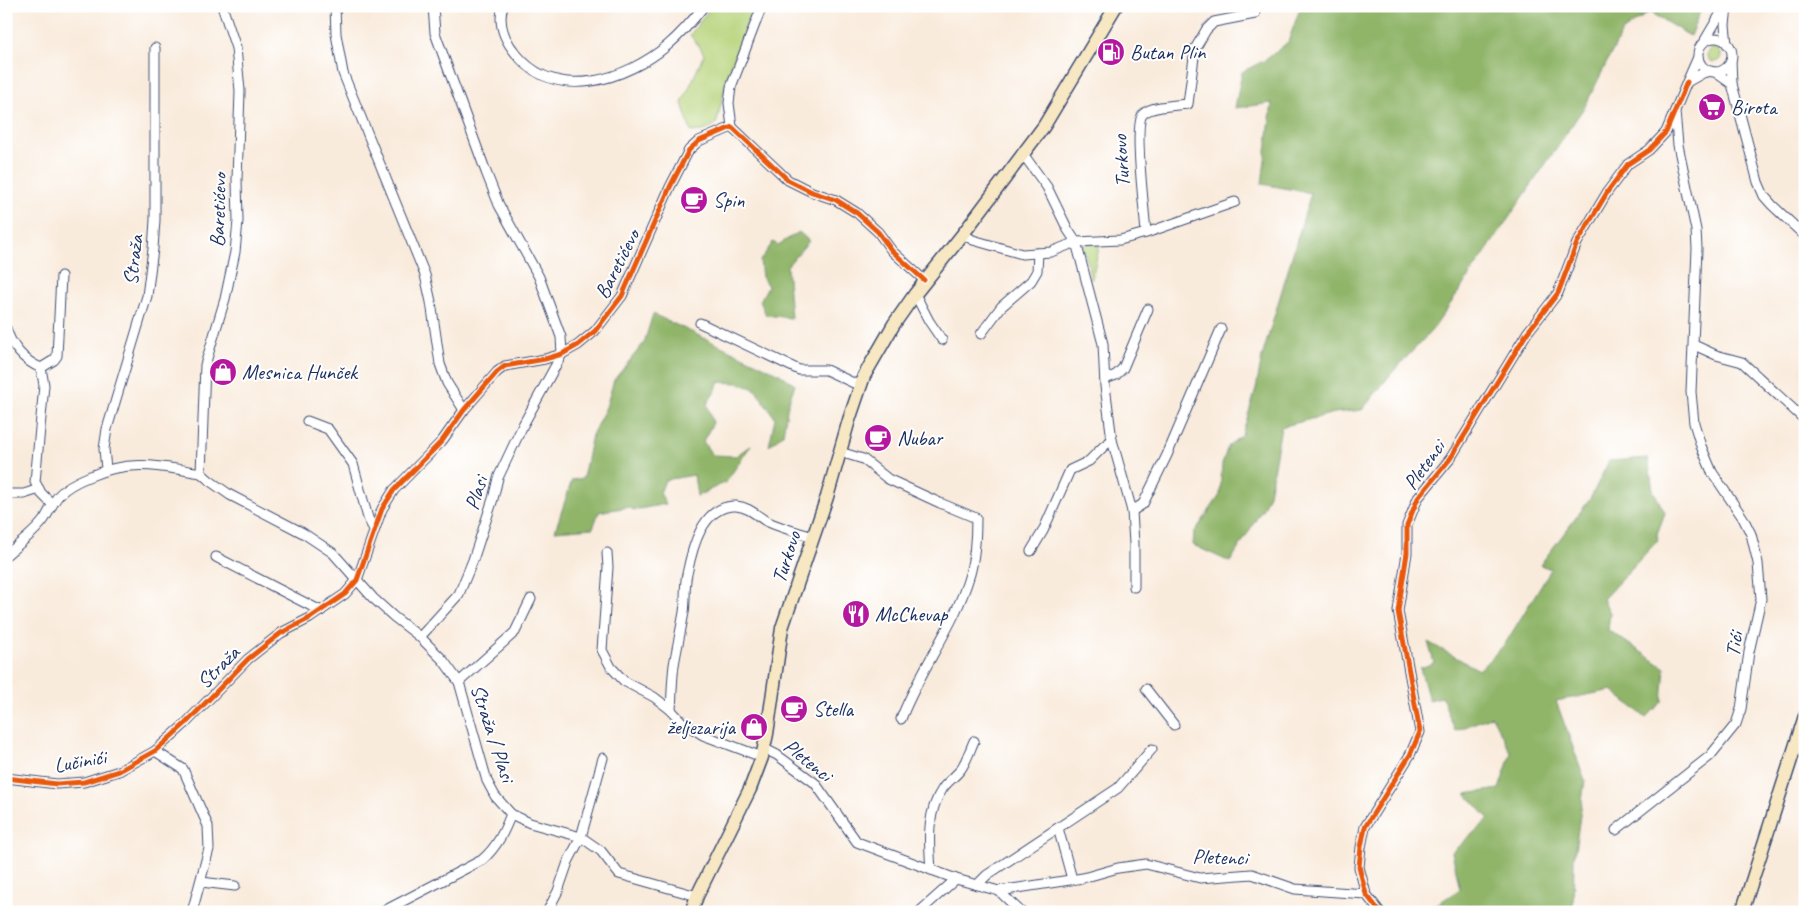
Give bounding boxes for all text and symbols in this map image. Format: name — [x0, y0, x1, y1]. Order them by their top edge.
fuel station icon: Butan Plin — [1096, 37, 1126, 67]
place label: Butan Plin — [1130, 39, 1206, 65]
supermarket icon: Birota — [1697, 92, 1727, 122]
place label: Birota — [1731, 94, 1779, 120]
street label: Turkovo — [1106, 132, 1136, 188]
street label: Baretićevo — [204, 170, 232, 247]
cafe icon: Spin — [679, 185, 709, 215]
place label: Spin — [713, 187, 745, 213]
street label: Baretićevo — [589, 223, 647, 303]
street label: Straža — [117, 232, 149, 286]
shop icon: Mesnica Hunček — [208, 357, 238, 387]
place label: Mesnica Hunček — [242, 359, 359, 385]
cafe icon: Nubar — [863, 423, 893, 453]
place label: Nubar — [897, 425, 944, 451]
street label: Pletenci — [1397, 433, 1452, 495]
street label: Plasi — [458, 470, 495, 513]
street label: Turkovo — [766, 527, 807, 586]
restaurant icon: McChevap — [841, 599, 871, 629]
place label: McChevap — [875, 601, 948, 627]
street label: Tići — [1719, 627, 1749, 658]
street label: Straža — [191, 639, 246, 694]
street label: Straža / Plasi — [465, 681, 522, 788]
cafe icon: Stella — [779, 694, 809, 724]
place label: Stella — [813, 696, 854, 722]
shop icon: željezarija — [739, 712, 769, 742]
place label: željezarija — [667, 714, 737, 740]
street label: Pletenci — [778, 733, 840, 789]
street label: Lučinići — [52, 743, 111, 778]
street label: Pletenci — [1192, 843, 1251, 871]

